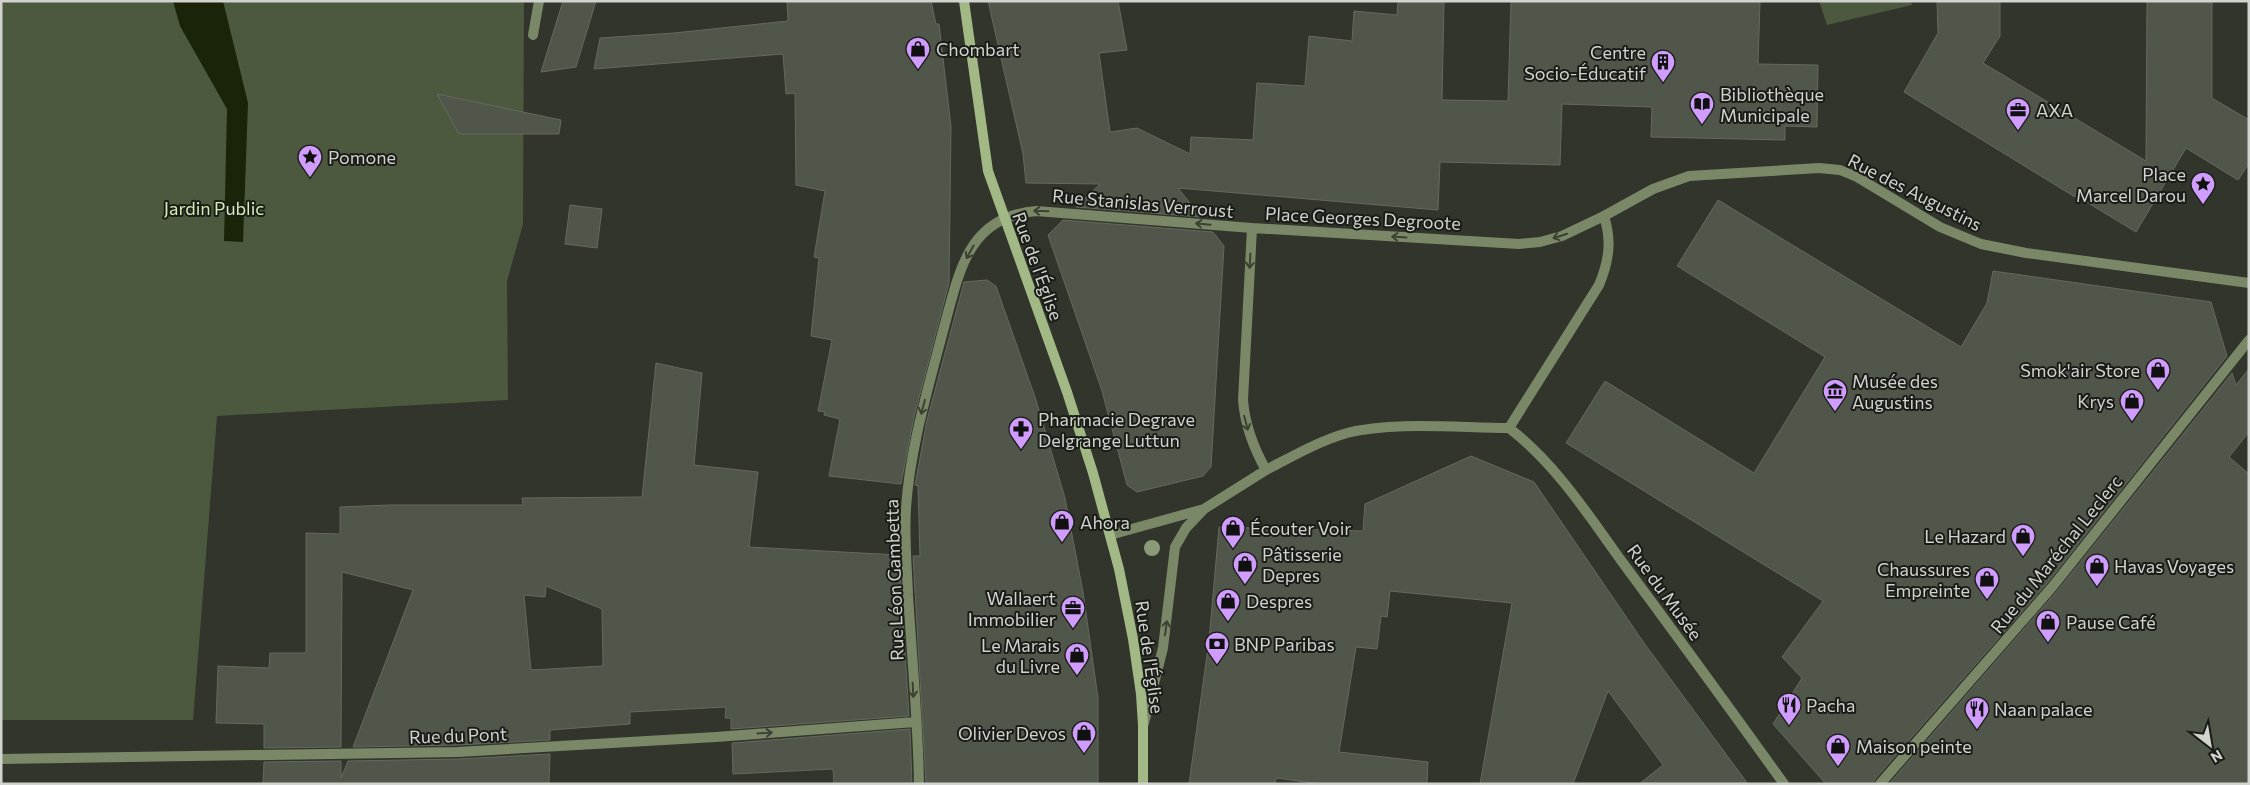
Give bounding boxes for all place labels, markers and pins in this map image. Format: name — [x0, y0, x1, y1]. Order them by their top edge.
shop icon: Chombart — [905, 36, 931, 70]
place label: Chombart — [936, 38, 1020, 60]
place label: Centre Socio-Éducatif — [1524, 41, 1647, 84]
building icon: Centre Socio-Éducatif — [1650, 49, 1676, 83]
place label: Bibliothèque Municipale — [1720, 83, 1824, 126]
library icon: Bibliothèque Municipale — [1689, 91, 1715, 125]
office icon: AXA — [2005, 97, 2031, 131]
place label: AXA — [2036, 99, 2073, 121]
place icon: Pomone — [297, 144, 323, 178]
place label: Pomone — [328, 146, 396, 168]
place label: Place Marcel Darou — [2076, 163, 2186, 206]
place icon: Place Marcel Darou — [2190, 171, 2216, 205]
shop icon: Smok'air Store — [2145, 357, 2171, 391]
place label: Smok'air Store — [2020, 359, 2140, 381]
place label: Musée des Augustins — [1852, 370, 1938, 413]
museum icon: Musée des Augustins — [1822, 378, 1848, 412]
shop icon: Krys — [2119, 388, 2145, 422]
place label: Krys — [2077, 390, 2114, 412]
place label: Pharmacie Degrave Delgrange Luttun — [1038, 408, 1195, 451]
pharmacy icon: Pharmacie Degrave Delgrange Luttun — [1008, 416, 1034, 450]
shop icon: Ahora — [1049, 509, 1075, 543]
place label: Ahora — [1080, 511, 1130, 533]
shop icon: Écouter Voir — [1220, 515, 1246, 549]
place label: Écouter Voir — [1250, 517, 1351, 539]
shop icon: Le Hazard — [2010, 523, 2036, 557]
place label: Le Hazard — [1924, 525, 2006, 547]
place label: Pâtisserie Depres — [1262, 543, 1342, 586]
shop icon: Pâtisserie Depres — [1232, 551, 1258, 585]
shop icon: Havas Voyages — [2084, 553, 2110, 587]
place label: Havas Voyages — [2114, 555, 2234, 577]
place label: Chaussures Empreinte — [1877, 558, 1970, 601]
shop icon: Chaussures Empreinte — [1974, 566, 2000, 600]
place label: Wallaert Immobilier — [968, 587, 1056, 630]
shop icon: Despres — [1215, 588, 1241, 622]
place label: Despres — [1246, 590, 1312, 612]
office icon: Wallaert Immobilier — [1060, 595, 1086, 629]
shop icon: Pause Café — [2035, 609, 2061, 643]
place label: Pause Café — [2066, 611, 2156, 633]
bank icon: BNP Paribas — [1204, 631, 1230, 665]
place label: BNP Paribas — [1234, 633, 1335, 655]
place label: Le Marais du Livre — [981, 634, 1060, 677]
shop icon: Le Marais du Livre — [1064, 642, 1090, 676]
restaurant icon: Pacha — [1776, 692, 1802, 726]
place label: Pacha — [1806, 694, 1855, 716]
restaurant icon: Naan palace — [1964, 696, 1990, 730]
place label: Naan palace — [1994, 698, 2093, 720]
shop icon: Olivier Devos — [1071, 720, 1097, 754]
place label: Olivier Devos — [958, 722, 1066, 744]
shop icon: Maison peinte — [1825, 733, 1851, 767]
place label: Maison peinte — [1856, 735, 1972, 757]

